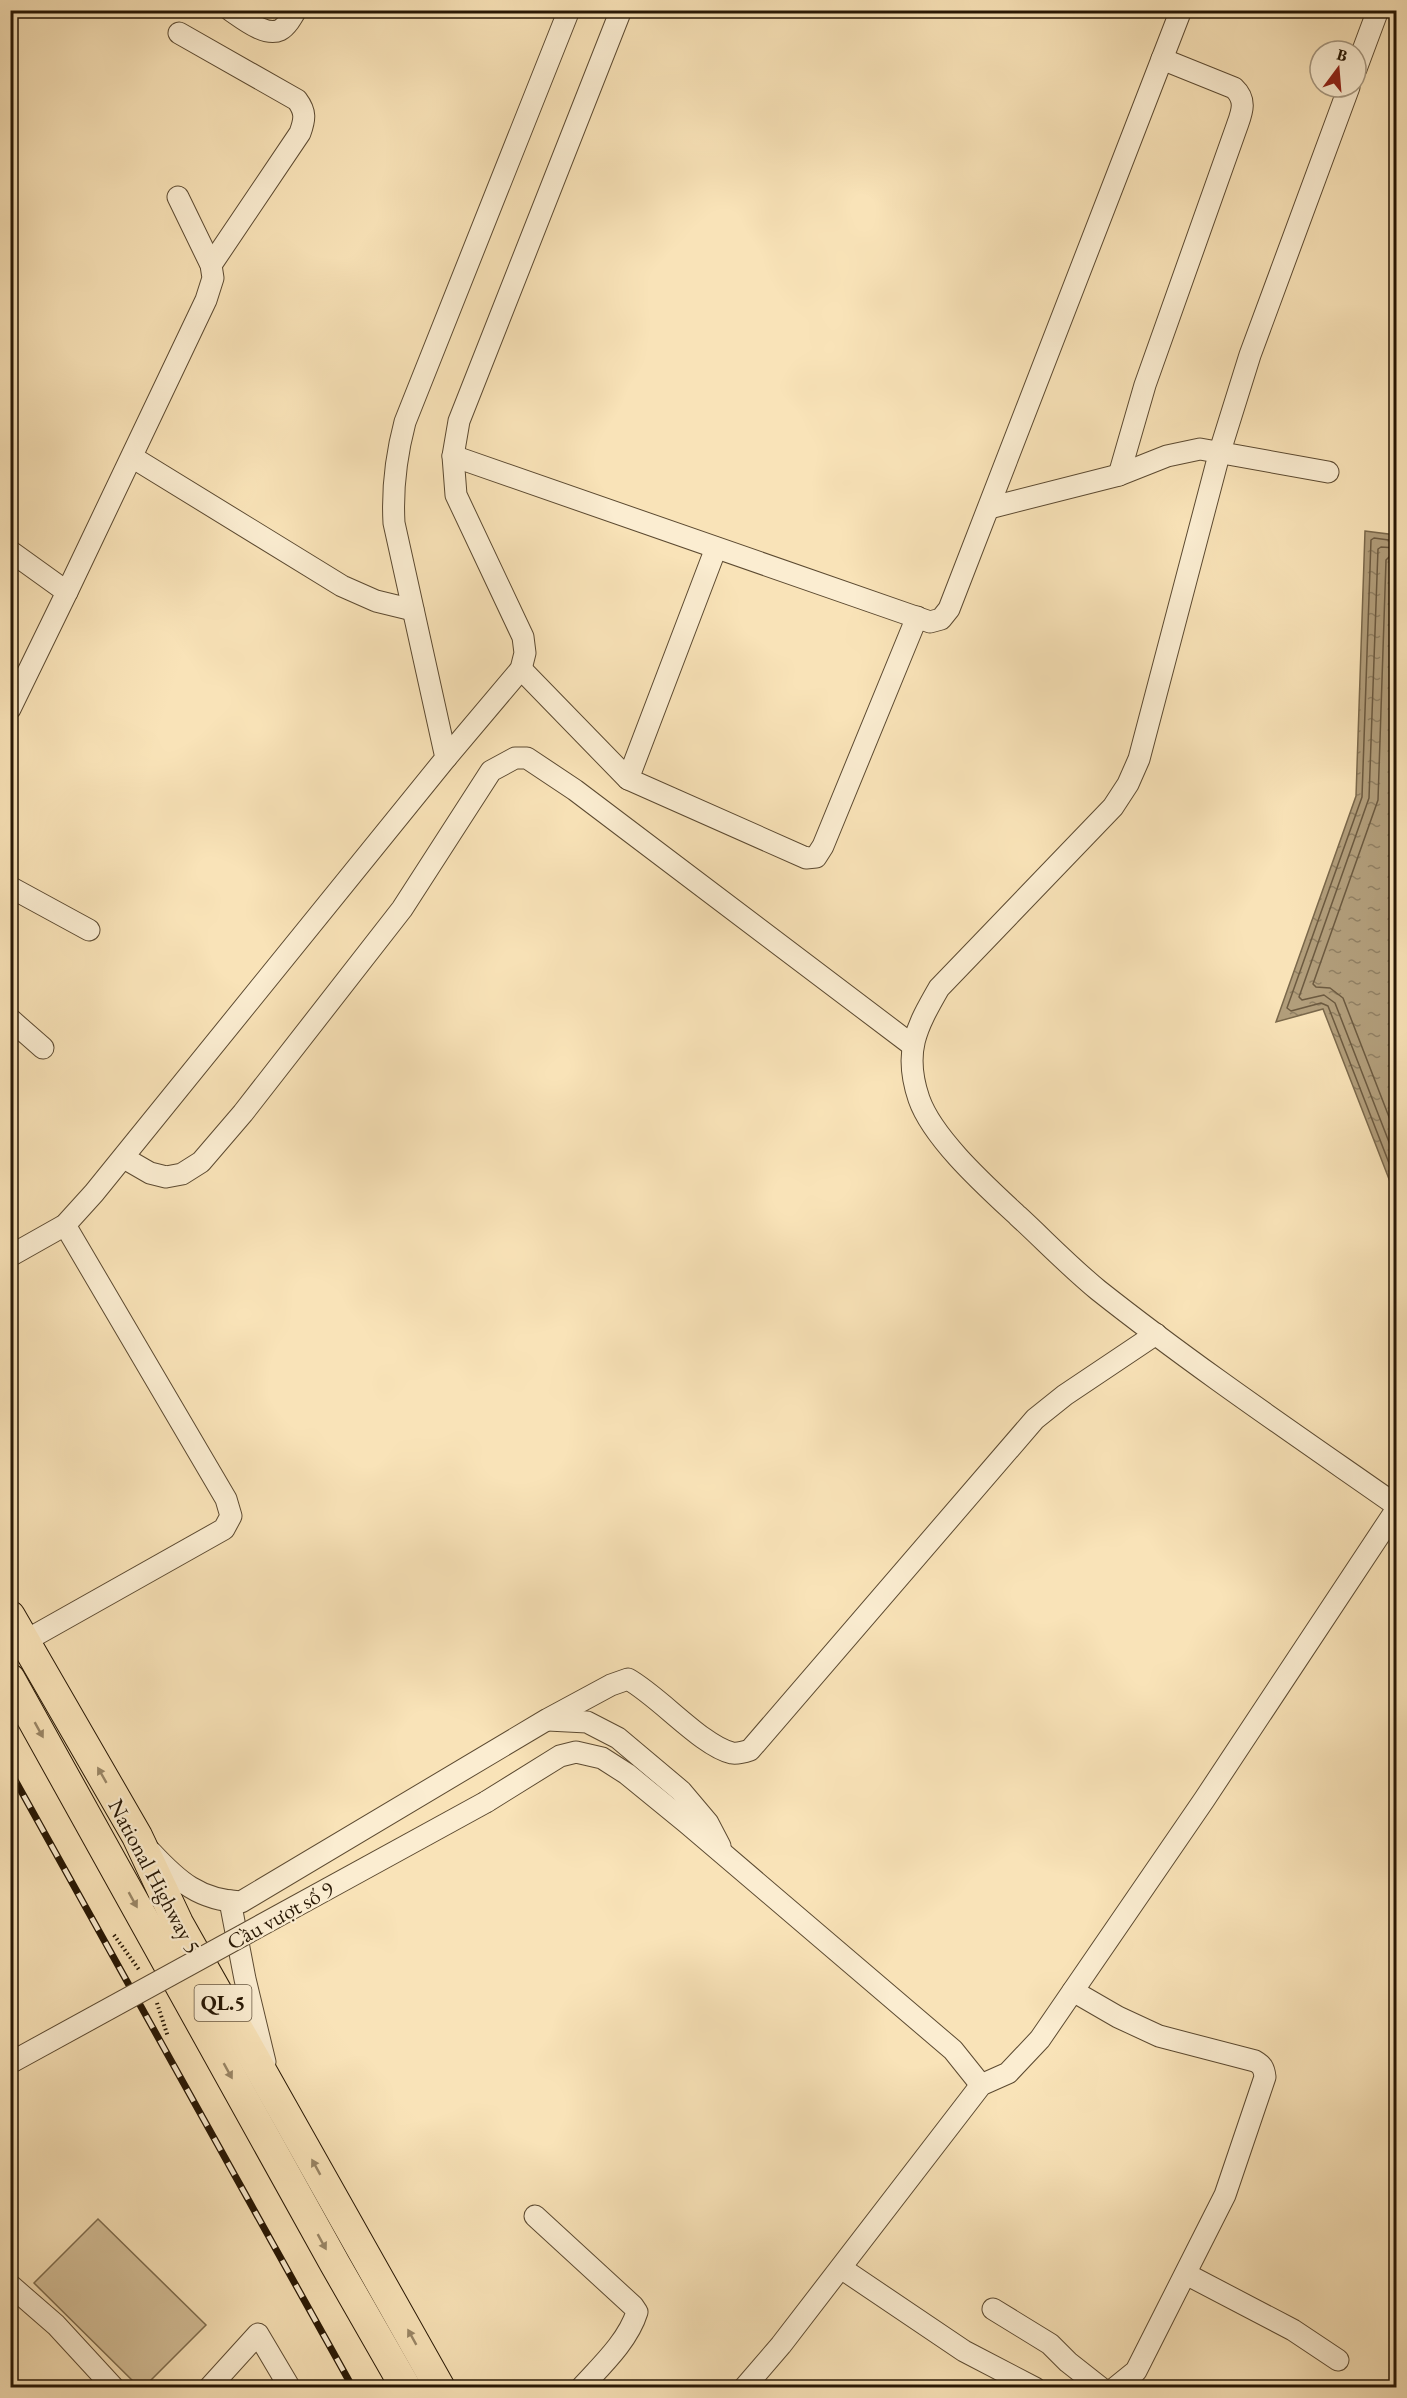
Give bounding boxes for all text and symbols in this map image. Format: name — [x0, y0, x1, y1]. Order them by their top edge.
north arrow — [1308, 39, 1368, 99]
text: B — [1334, 44, 1350, 67]
one-way arrow — [34, 1722, 44, 1739]
one-way arrow — [97, 1766, 107, 1783]
street label: National Highway 5 — [102, 1794, 207, 1958]
street label: Cầu vượt số 9 — [222, 1874, 339, 1957]
one-way arrow — [128, 1892, 138, 1909]
road number: QL.5 — [194, 1985, 252, 2021]
one-way arrow — [223, 2063, 233, 2080]
one-way arrow — [311, 2158, 321, 2175]
one-way arrow — [317, 2233, 327, 2250]
one-way arrow — [407, 2328, 417, 2345]

